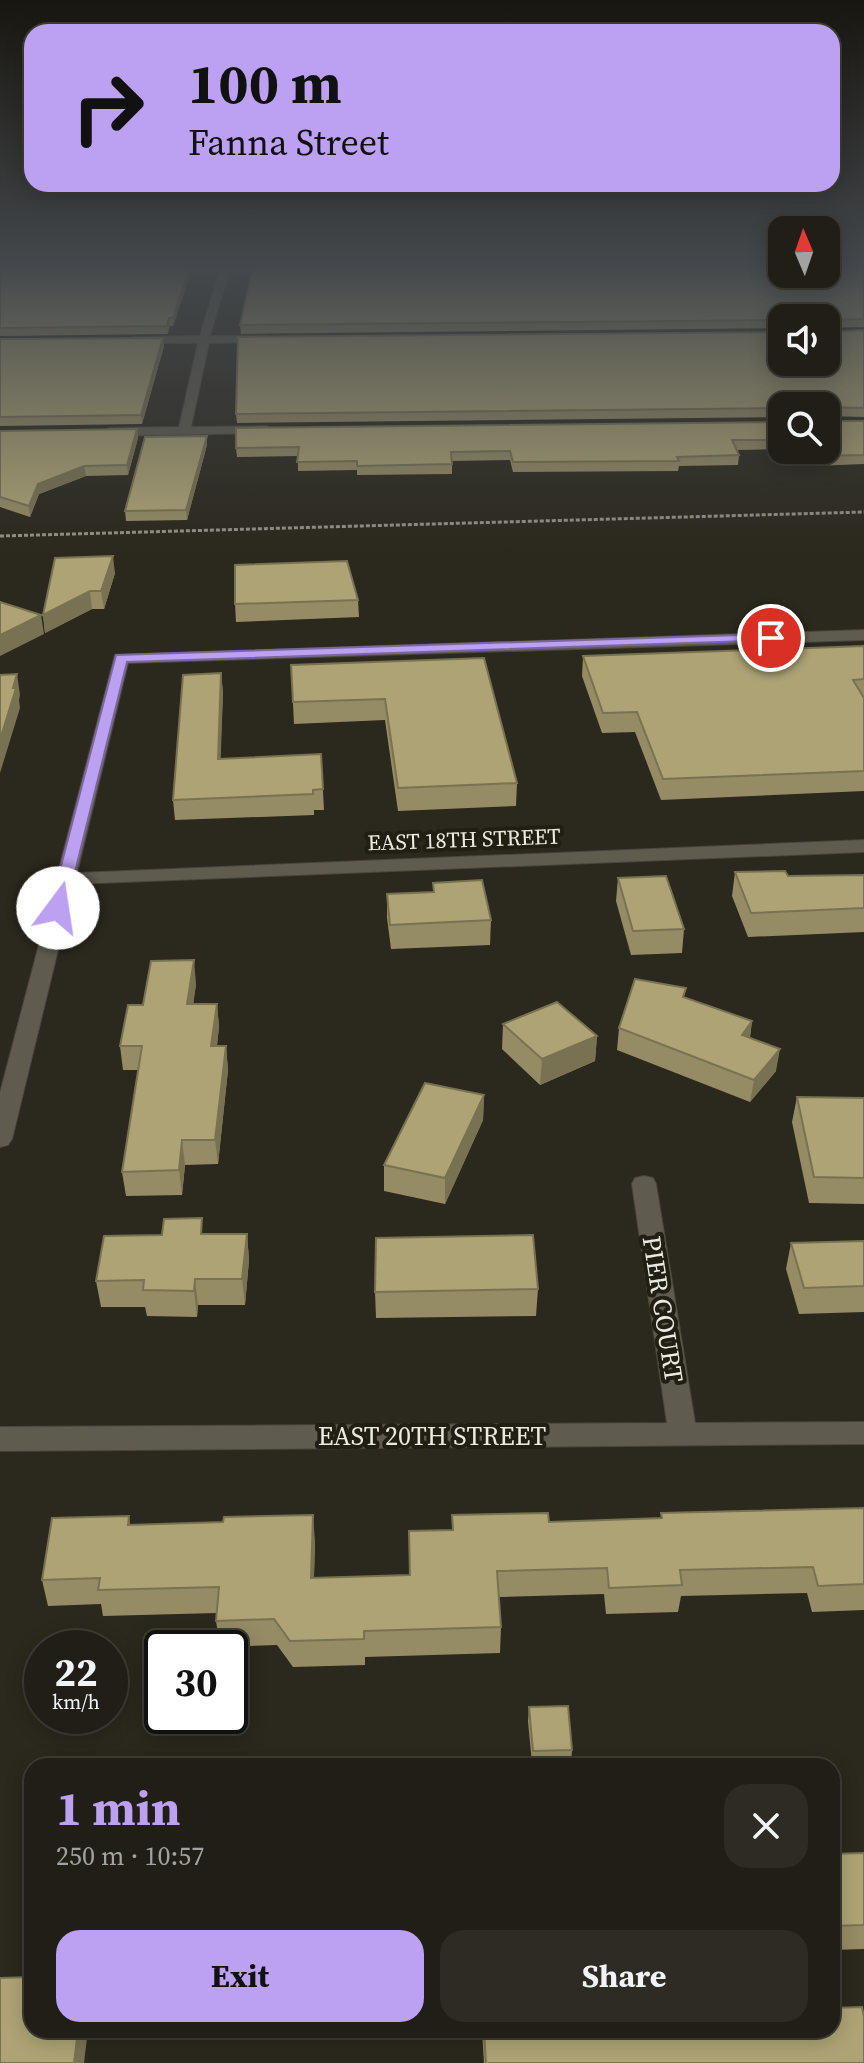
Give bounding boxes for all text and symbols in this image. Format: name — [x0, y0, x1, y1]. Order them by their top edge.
text: 100 m — [188, 45, 342, 122]
icon: right — [56, 56, 160, 160]
text: Fanna Street — [188, 118, 389, 167]
north arrow — [768, 216, 840, 288]
map controls — [768, 216, 840, 464]
button: sound — [768, 304, 840, 376]
button: search — [768, 392, 840, 464]
pin — [737, 604, 805, 672]
icon: arrive — [749, 616, 793, 660]
street label: EAST 18TH STREET — [367, 821, 561, 857]
position arrow — [16, 866, 100, 950]
street label: PIER COURT — [634, 1233, 692, 1385]
street label: EAST 20TH STREET — [318, 1418, 546, 1454]
speed limit sign: 30 — [144, 1630, 248, 1734]
text: 22 — [54, 1645, 98, 1699]
text: km/h — [52, 1688, 100, 1716]
text: 1 min — [56, 1775, 181, 1841]
button: close — [724, 1784, 808, 1868]
text: 250 m · 10:57 — [56, 1838, 204, 1874]
button: Exit — [56, 1930, 424, 2022]
button: Share — [440, 1930, 808, 2022]

